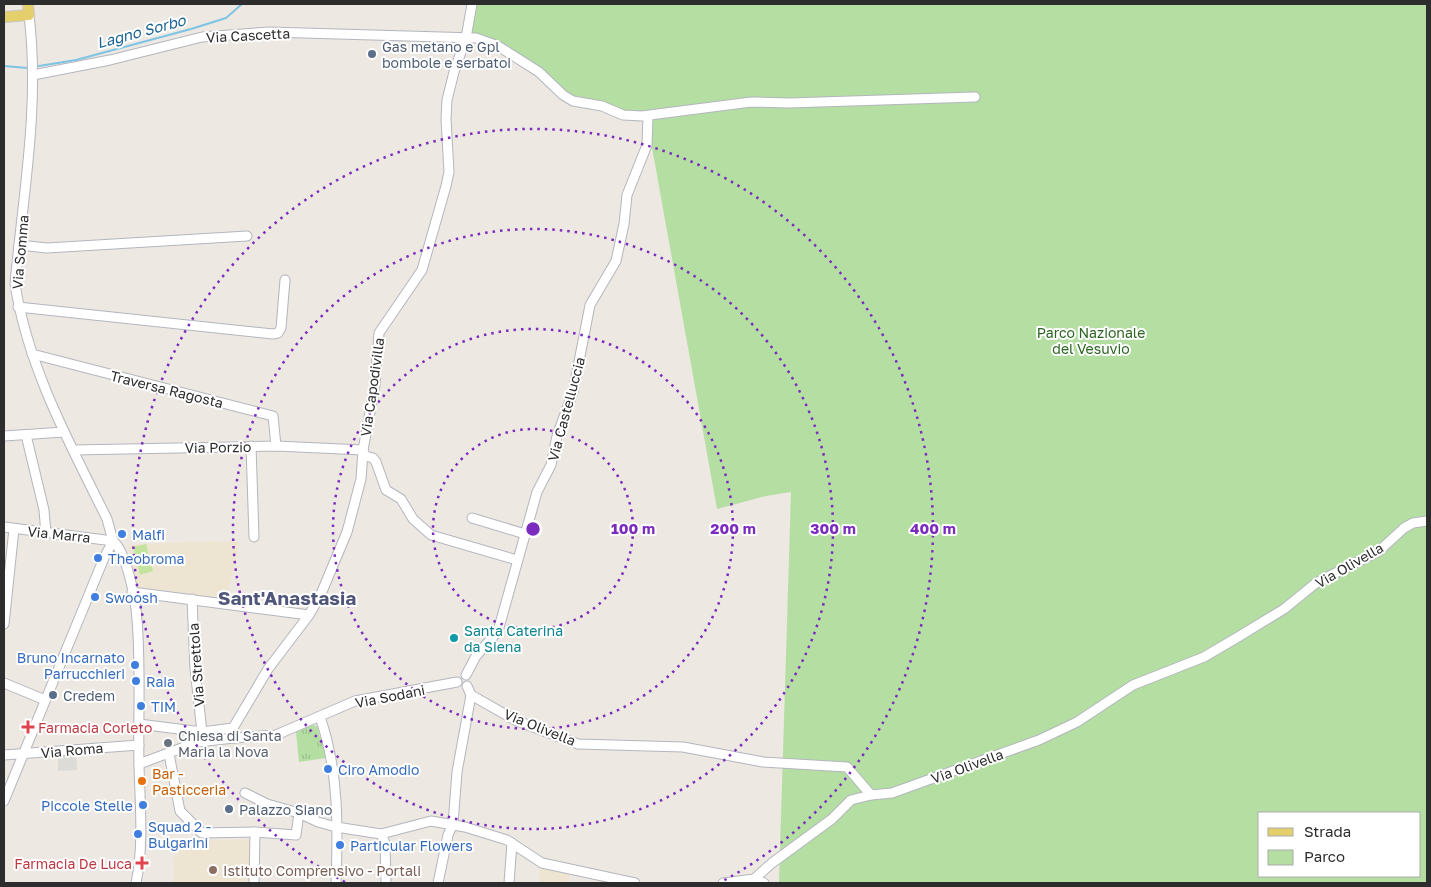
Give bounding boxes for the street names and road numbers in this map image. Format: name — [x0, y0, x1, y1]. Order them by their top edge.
street label: Via Cascetta — [206, 24, 290, 46]
street label: Via Somma — [8, 214, 32, 290]
street label: Via Capodivilla — [357, 336, 387, 438]
street label: Via Castelluccia — [544, 355, 588, 463]
street label: Traversa Ragosta — [109, 367, 225, 411]
street label: Via Porzio — [184, 438, 252, 456]
street label: Via Marra — [27, 522, 91, 546]
street label: Via Olivella — [1312, 539, 1386, 591]
street label: Via Strettola — [185, 622, 207, 708]
street label: Via Sodani — [354, 681, 426, 711]
street label: Via Olivella — [502, 705, 578, 749]
street label: Via Roma — [40, 739, 104, 761]
street label: Via Olivella — [929, 745, 1005, 787]

